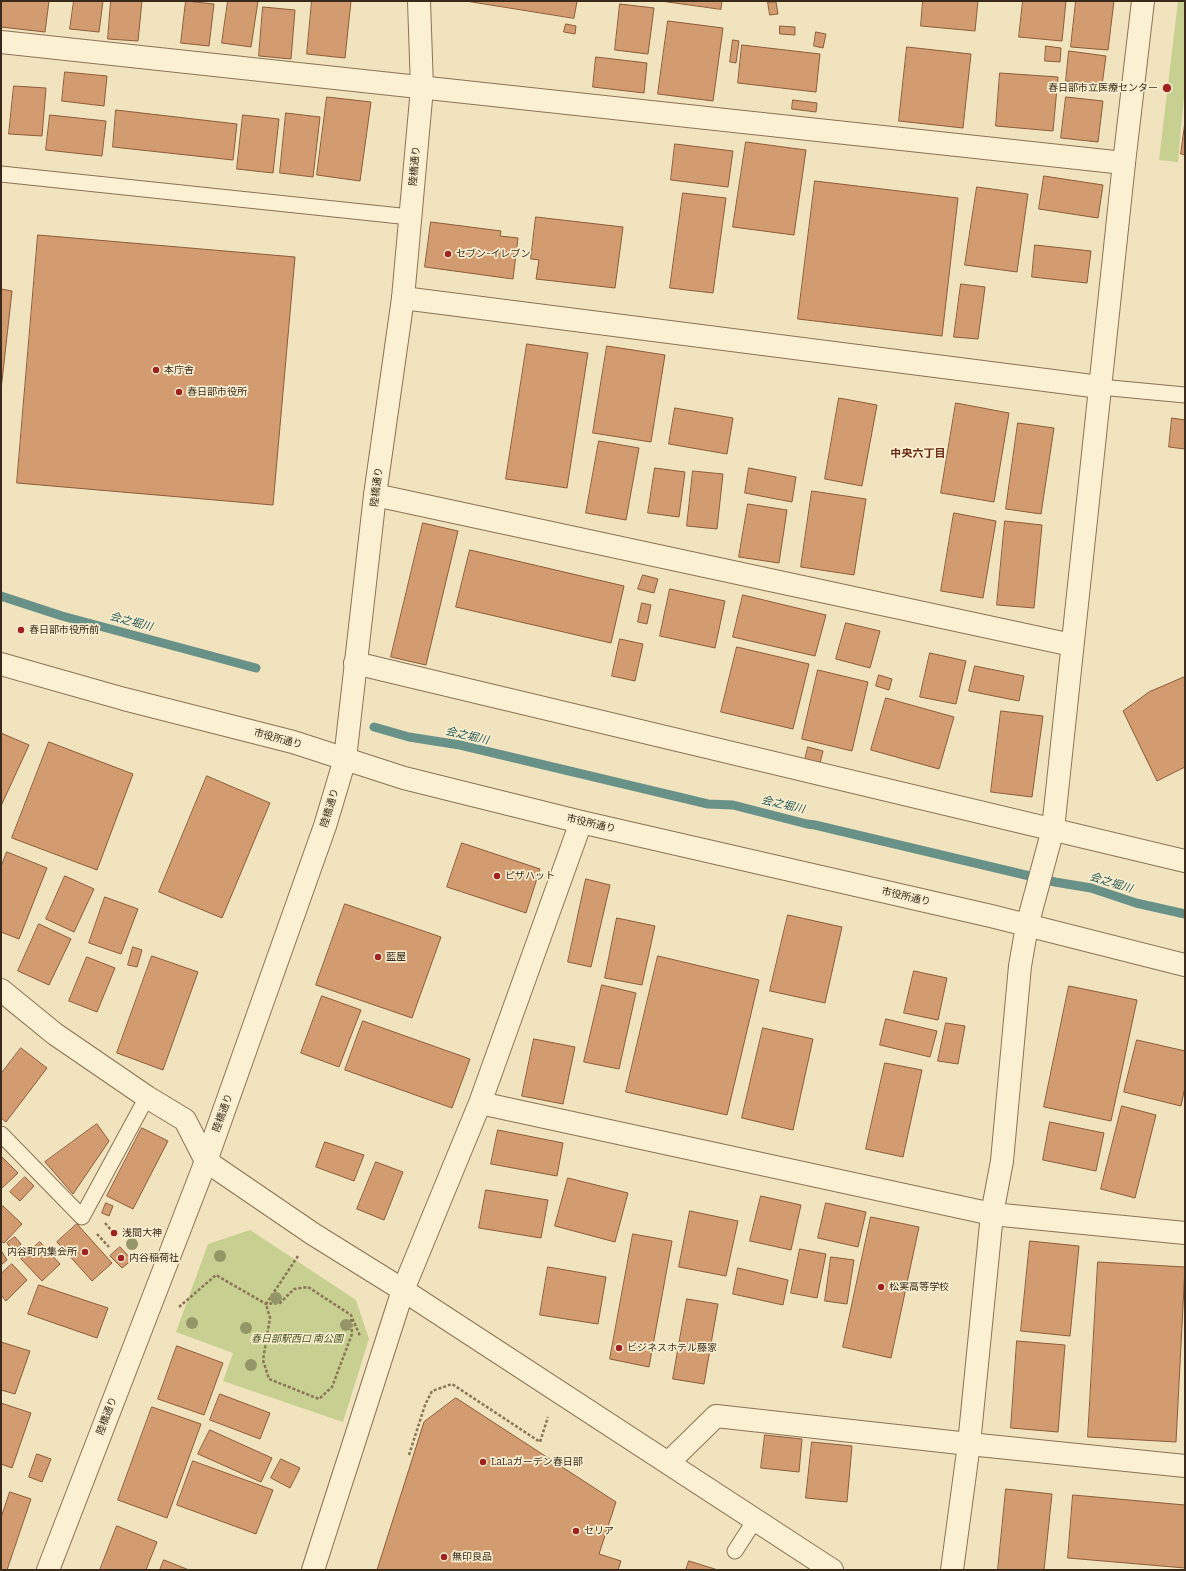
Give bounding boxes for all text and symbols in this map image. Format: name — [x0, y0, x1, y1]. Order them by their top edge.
place label: 春日部市立医療センター — [1048, 82, 1158, 94]
marker: 春日部市立医療センター — [1161, 82, 1173, 94]
street label: 陸橋通り — [407, 146, 423, 186]
place label: セブン-イレブン — [456, 248, 531, 260]
marker: セブン-イレブン — [443, 249, 453, 259]
place label: 本庁舎 — [164, 364, 194, 376]
marker: 本庁舎 — [151, 365, 161, 375]
place label: 春日部市役所 — [187, 386, 247, 398]
marker: 春日部市役所 — [174, 387, 184, 397]
district label: 中央六丁目 — [891, 447, 945, 461]
street label: 陸橋通り — [369, 466, 385, 508]
water label: 会之堀川 — [108, 610, 154, 634]
place label: 春日部市役所前 — [29, 624, 99, 636]
marker: 春日部市役所前 — [16, 625, 26, 635]
water label: 会之堀川 — [444, 725, 490, 747]
street label: 市役所通り — [252, 727, 304, 751]
street label: 陸橋通り — [318, 787, 342, 829]
water label: 会之堀川 — [760, 794, 806, 816]
street label: 市役所通り — [565, 813, 617, 835]
place label: ピザハット — [505, 870, 555, 882]
water label: 会之堀川 — [1088, 870, 1134, 896]
marker: ピザハット — [492, 871, 502, 881]
street label: 市役所通り — [880, 886, 932, 908]
place label: 藍屋 — [386, 951, 406, 963]
marker: 藍屋 — [373, 952, 383, 962]
street label: 陸橋通り — [211, 1092, 235, 1134]
place label: 浅間大神 — [122, 1227, 162, 1239]
marker: 浅間大神 — [109, 1228, 119, 1238]
place label: 内谷町内集会所 — [7, 1246, 77, 1258]
marker: 内谷町内集会所 — [80, 1247, 90, 1257]
place label: 内谷稲荷社 — [129, 1252, 179, 1264]
marker: 内谷稲荷社 — [116, 1253, 126, 1263]
place label: 松実高等学校 — [889, 1281, 949, 1293]
marker: 松実高等学校 — [876, 1282, 886, 1292]
park label: 春日部駅西口 南公園 — [251, 1333, 343, 1345]
place label: ビジネスホテル藤家 — [627, 1342, 717, 1354]
marker: ビジネスホテル藤家 — [614, 1343, 624, 1353]
street label: 陸橋通り — [94, 1395, 120, 1437]
place label: LaLaガーデン春日部 — [491, 1456, 583, 1468]
marker: LaLaガーデン春日部 — [478, 1457, 488, 1467]
place label: セリア — [584, 1525, 614, 1537]
marker: セリア — [571, 1526, 581, 1536]
place label: 無印良品 — [452, 1551, 492, 1563]
marker: 無印良品 — [439, 1552, 449, 1562]

